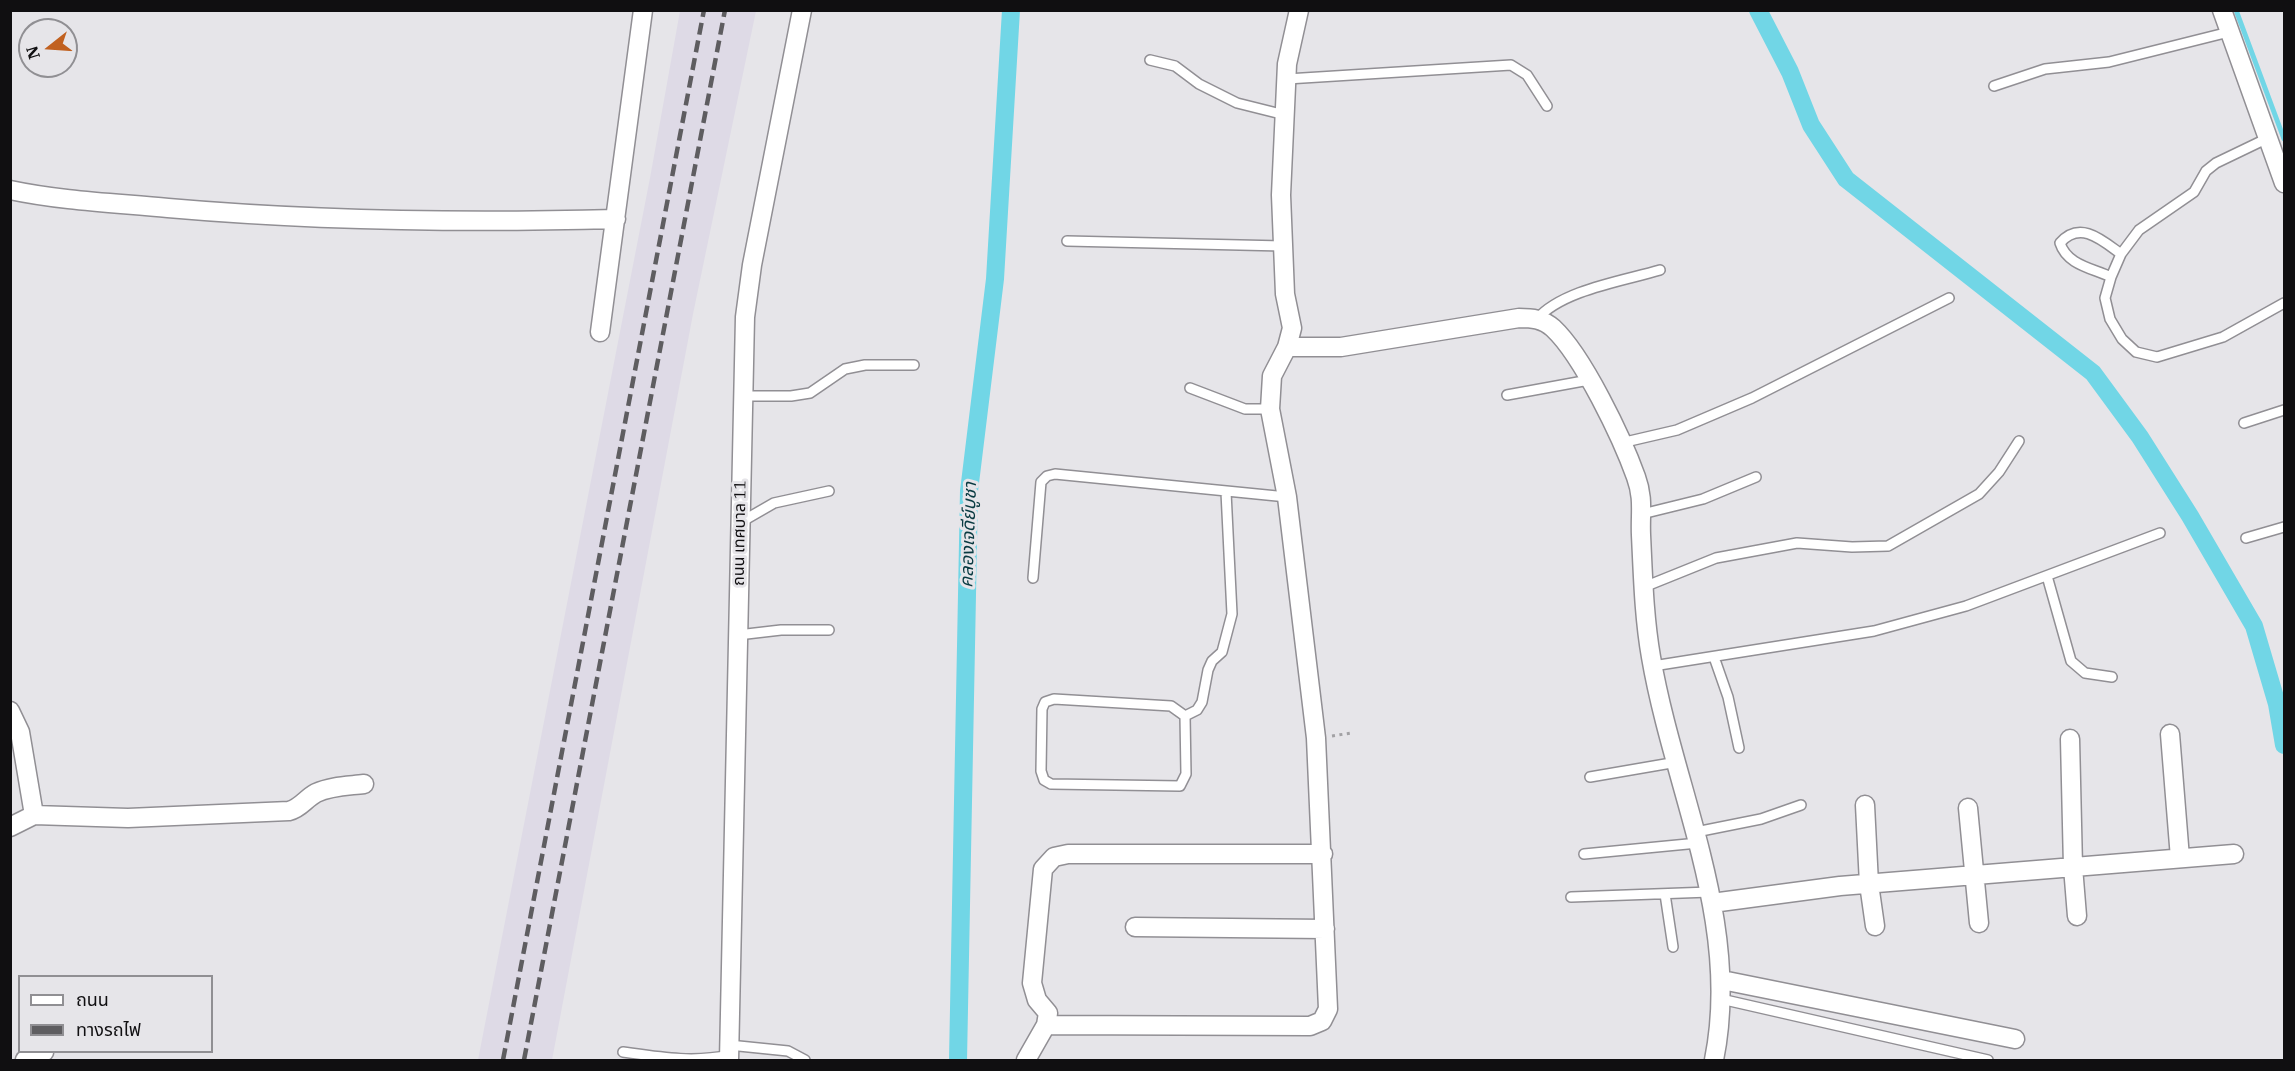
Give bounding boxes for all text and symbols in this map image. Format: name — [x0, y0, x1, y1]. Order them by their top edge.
north arrow — [18, 18, 78, 78]
text: N — [21, 44, 44, 62]
street label: ถนน เทศบาล 11 — [729, 480, 751, 586]
water label: คลองเจดีย์บูชา — [956, 482, 982, 588]
legend — [18, 975, 213, 1053]
text: ถนน — [76, 988, 109, 1011]
text: ทางรถไฟ — [76, 1018, 141, 1041]

